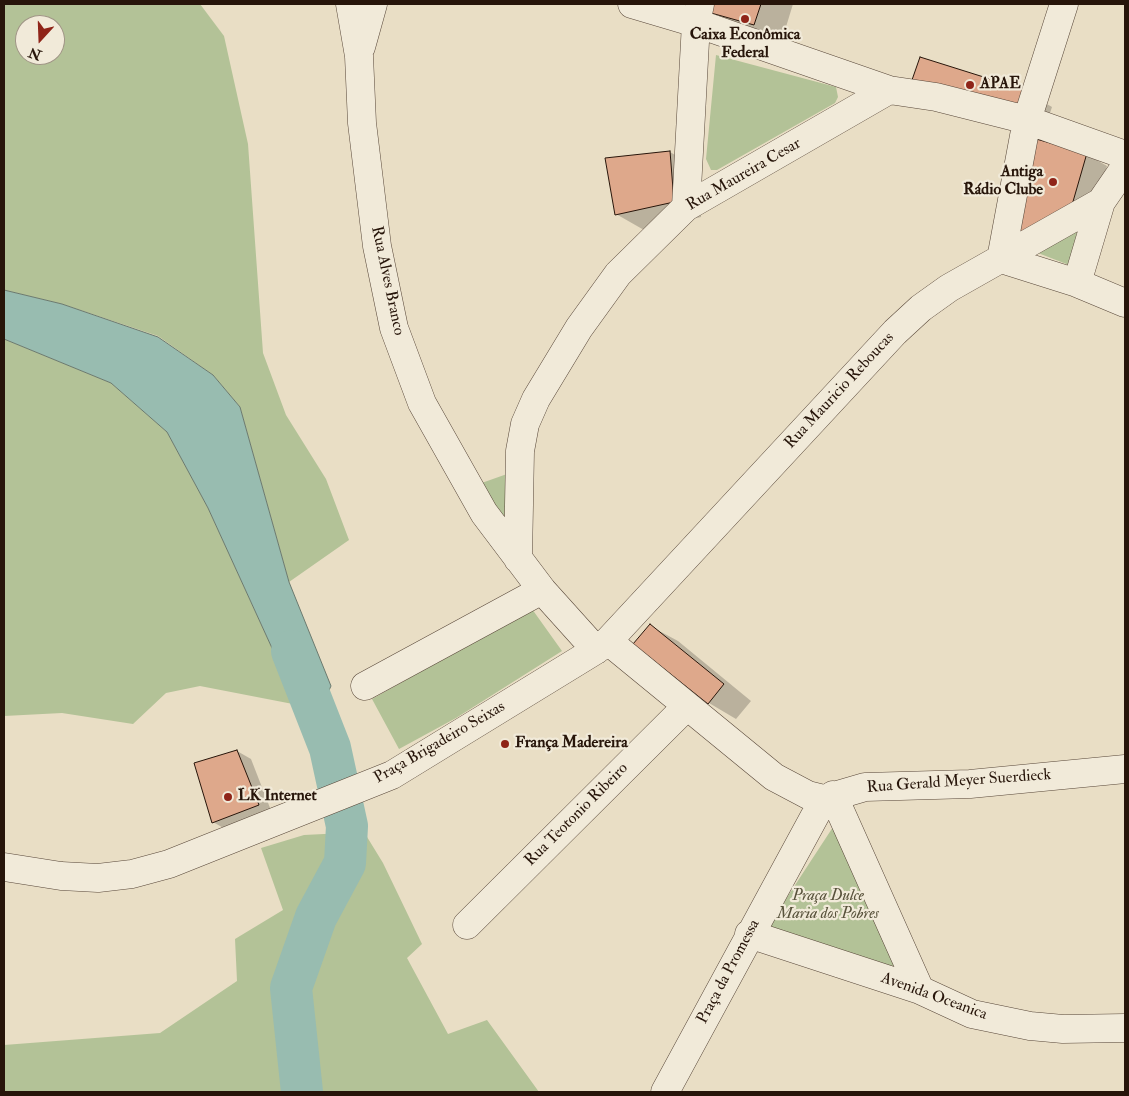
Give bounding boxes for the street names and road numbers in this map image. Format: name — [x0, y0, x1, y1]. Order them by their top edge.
street label: Rua Maureira Cesar — [683, 134, 805, 216]
street label: Rua Alves Branco — [366, 225, 408, 337]
street label: Rua Mauricio Reboucas — [781, 329, 899, 453]
street label: Praça Brigadeiro Seixas — [371, 698, 509, 788]
street label: Rua Teotonio Ribeiro — [521, 759, 633, 871]
street label: Rua Gerald Meyer Suerdieck — [866, 766, 1052, 798]
street label: Praça da Promessa — [693, 917, 765, 1027]
street label: Avenida Oceanica — [878, 969, 990, 1025]

